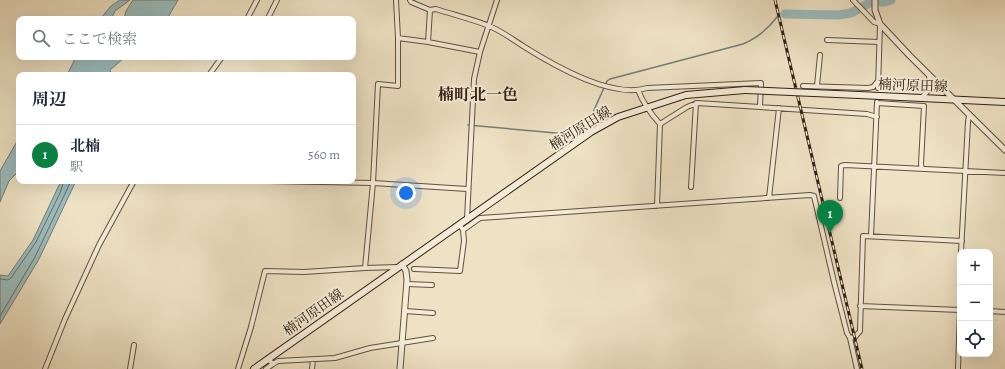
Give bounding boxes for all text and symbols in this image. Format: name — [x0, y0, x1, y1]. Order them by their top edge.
search box — [16, 16, 356, 60]
icon: search — [30, 27, 52, 49]
text: ここで検索 — [62, 29, 137, 49]
street label: 楠河原田線 — [878, 75, 948, 96]
district label: 楠町北一色 — [438, 84, 518, 106]
text: 周辺 — [32, 88, 66, 111]
street label: 楠河原田線 — [546, 102, 615, 155]
text: 北楠 — [70, 136, 100, 156]
text: 1 — [43, 146, 47, 163]
text: 560 m — [308, 146, 340, 163]
text: 駅 — [70, 158, 83, 175]
your location — [396, 183, 416, 203]
pin: 1 — [817, 200, 843, 233]
map controls — [957, 249, 993, 357]
button: + — [957, 249, 993, 285]
street label: 楠河原田線 — [279, 285, 347, 340]
button: − — [957, 285, 993, 321]
button: locate — [957, 321, 993, 357]

